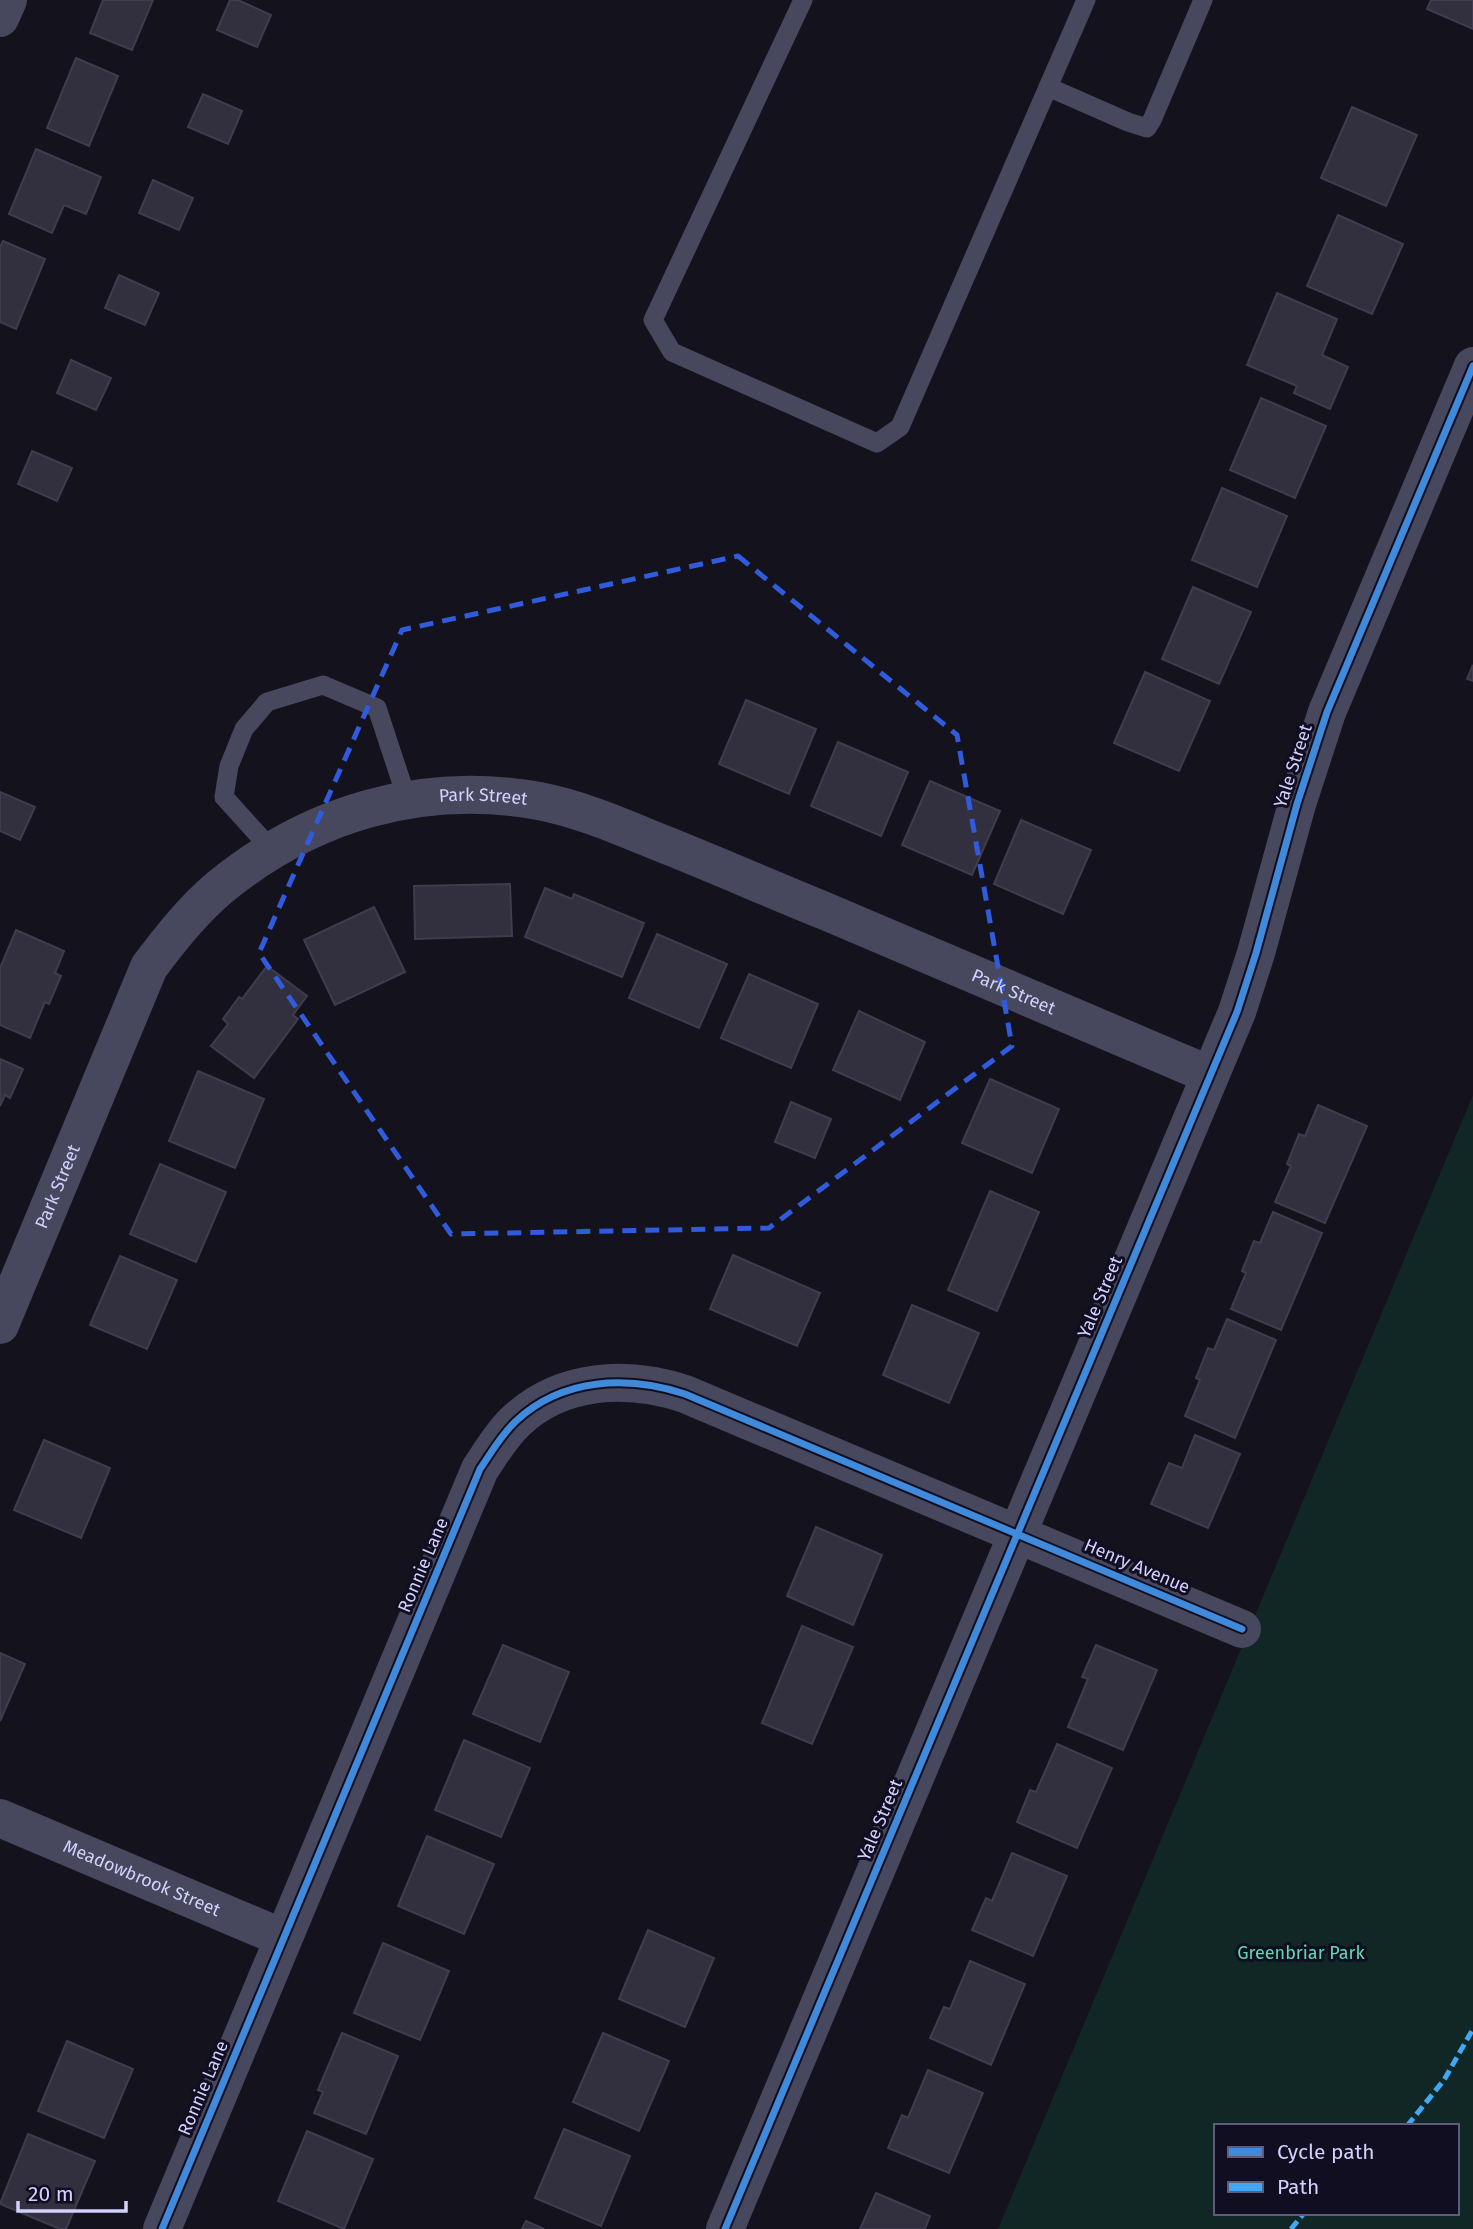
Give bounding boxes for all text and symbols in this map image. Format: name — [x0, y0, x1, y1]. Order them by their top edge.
street label: Yale Street — [1269, 721, 1317, 811]
street label: Park Street — [438, 784, 530, 810]
street label: Park Street — [968, 964, 1059, 1020]
street label: Park Street — [30, 1141, 85, 1232]
street label: Yale Street — [1073, 1252, 1127, 1341]
street label: Ronnie Lane — [393, 1514, 453, 1616]
street label: Henry Avenue — [1081, 1534, 1193, 1598]
street label: Yale Street — [853, 1775, 907, 1864]
street label: Meadowbrook Street — [60, 1835, 224, 1921]
park label: Greenbriar Park — [1237, 1942, 1366, 1964]
street label: Ronnie Lane — [173, 2037, 233, 2139]
legend — [1214, 2124, 1459, 2215]
text: Cycle path — [1277, 2139, 1375, 2165]
scale bar — [18, 2170, 126, 2214]
text: Path — [1277, 2174, 1319, 2200]
text: 20 m — [28, 2181, 74, 2207]

